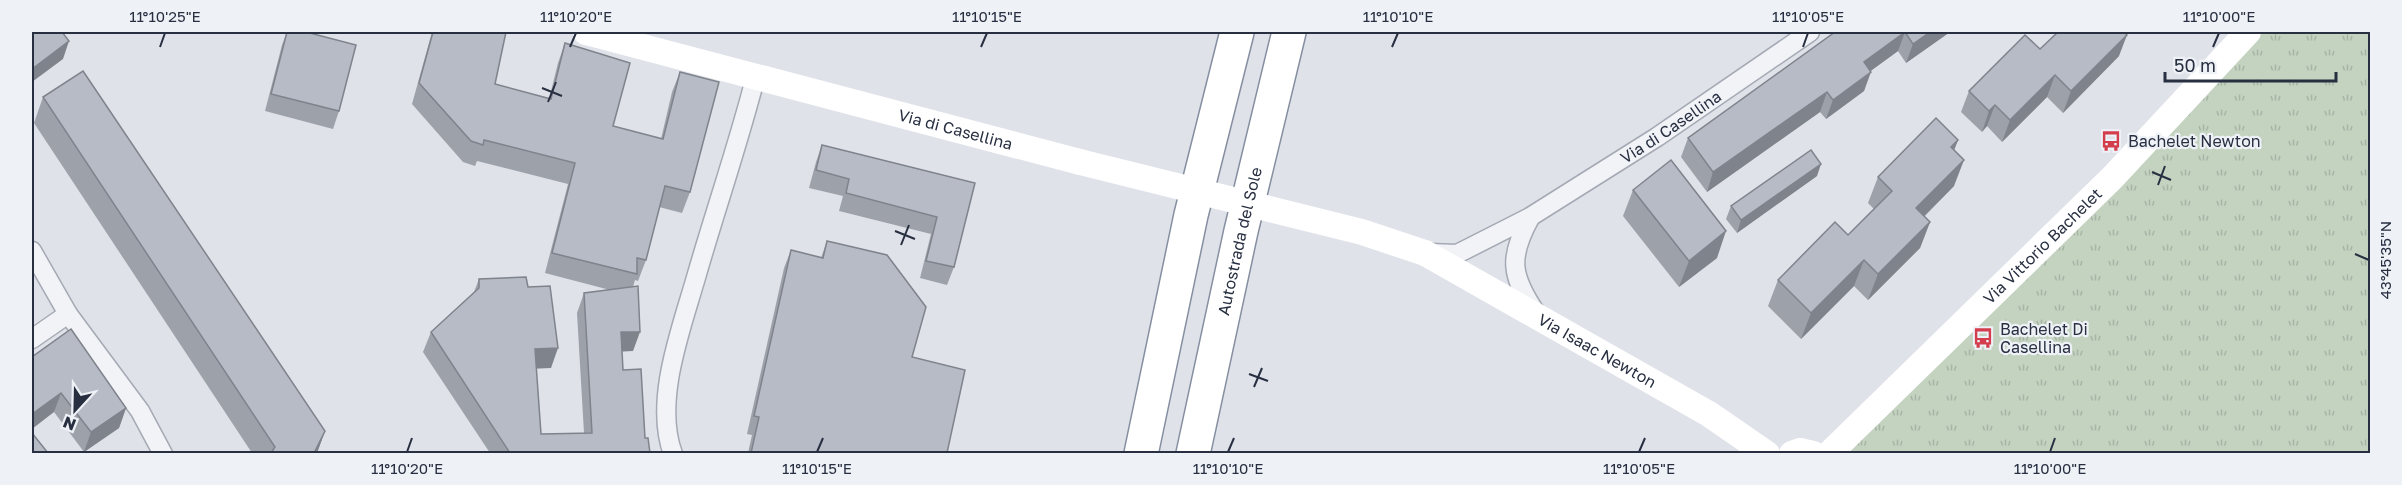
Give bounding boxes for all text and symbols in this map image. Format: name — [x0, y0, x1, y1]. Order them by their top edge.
text: 11°10'25"E — [129, 7, 201, 25]
text: 11°10'20"E — [540, 7, 612, 25]
text: 11°10'15"E — [952, 7, 1022, 25]
text: 11°10'10"E — [1363, 7, 1433, 25]
text: 11°10'05"E — [1772, 7, 1844, 25]
text: 11°10'00"E — [2183, 7, 2255, 25]
scale bar — [2165, 45, 2336, 83]
text: 50 m — [2174, 54, 2216, 76]
street label: Via di Casellina — [1616, 86, 1725, 168]
street label: Via di Casellina — [896, 105, 1015, 154]
bus stop icon: Bachelet Newton — [2099, 129, 2123, 153]
place label: Bachelet Newton — [2128, 131, 2261, 151]
street label: Autostrada del Sole — [1213, 165, 1266, 317]
street label: Via Vittorio Bachelet — [1979, 184, 2106, 308]
text: 43°45'35"N — [2376, 221, 2394, 299]
street label: Via Isaac Newton — [1535, 309, 1660, 392]
place label: Bachelet Di Casellina — [2000, 319, 2088, 357]
bus stop icon: Bachelet Di Casellina — [1971, 326, 1995, 350]
north arrow — [45, 380, 105, 440]
text: N — [60, 412, 79, 435]
text: 11°10'20"E — [371, 459, 443, 477]
text: 11°10'15"E — [782, 459, 852, 477]
text: 11°10'10"E — [1193, 459, 1263, 477]
text: 11°10'05"E — [1603, 459, 1675, 477]
text: 11°10'00"E — [2014, 459, 2086, 477]

